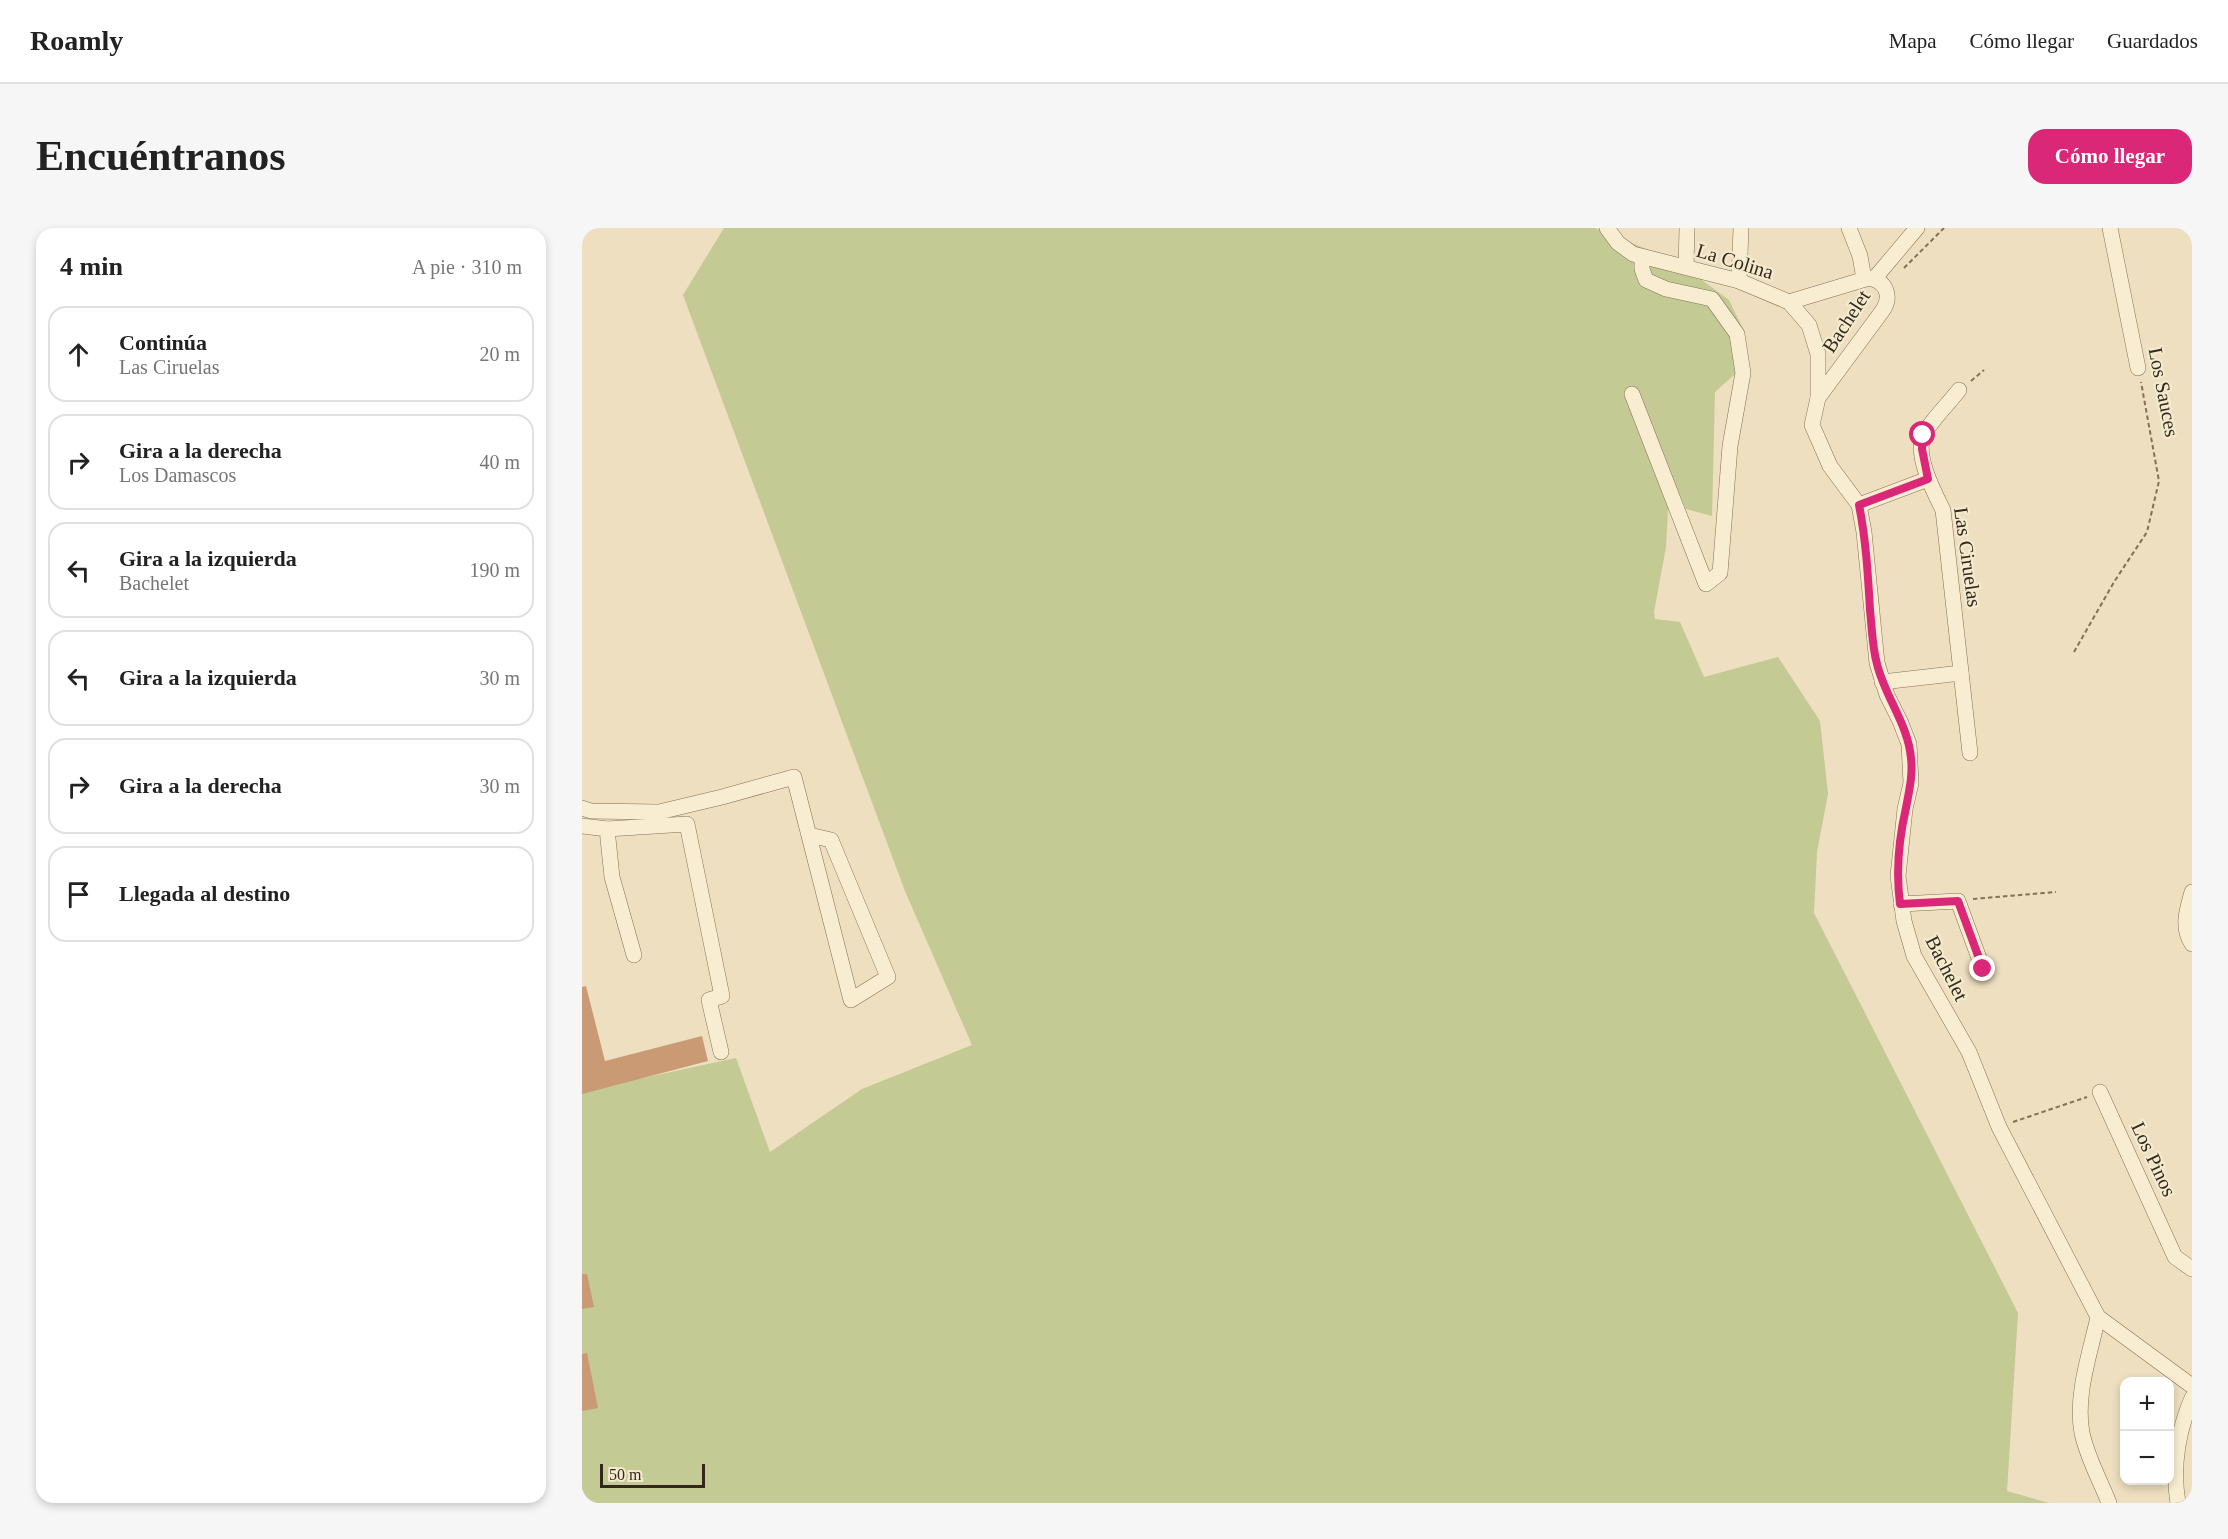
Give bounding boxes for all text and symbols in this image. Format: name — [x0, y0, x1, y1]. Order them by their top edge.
text: Roamly — [30, 25, 123, 56]
text: Mapa — [1889, 29, 1937, 53]
text: Cómo llegar — [1970, 29, 2074, 53]
text: Guardados — [2107, 29, 2198, 53]
button: Cómo llegar — [2028, 129, 2192, 184]
text: Encuéntranos — [36, 133, 286, 179]
street label: La Colina — [1694, 239, 1776, 283]
text: 4 min — [60, 252, 123, 281]
text: A pie · 310 m — [412, 256, 522, 278]
street label: Bachelet — [1818, 285, 1875, 356]
text: Continúa — [119, 330, 207, 355]
icon: ahead — [62, 338, 95, 371]
text: 20 m — [479, 343, 520, 365]
street label: Los Sauces — [2145, 345, 2183, 439]
text: Las Ciruelas — [119, 356, 220, 378]
route start — [1909, 421, 1935, 447]
text: Gira a la derecha — [119, 438, 282, 463]
icon: right — [62, 446, 95, 479]
text: 40 m — [479, 451, 520, 473]
text: Los Damascos — [119, 464, 236, 486]
street label: Las Ciruelas — [1950, 506, 1986, 609]
text: Gira a la izquierda — [119, 546, 297, 571]
icon: left — [62, 554, 95, 587]
text: 190 m — [469, 559, 520, 581]
text: Bachelet — [119, 572, 189, 594]
icon: left — [62, 662, 95, 695]
text: Gira a la izquierda — [119, 665, 297, 690]
text: 30 m — [479, 667, 520, 689]
icon: right — [62, 770, 95, 803]
text: Gira a la derecha — [119, 773, 282, 798]
text: 30 m — [479, 775, 520, 797]
icon: arrive — [62, 878, 95, 911]
text: Llegada al destino — [119, 881, 290, 906]
street label: Bachelet — [1921, 932, 1973, 1005]
route end — [1969, 955, 1995, 981]
street label: Los Pinos — [2127, 1118, 2181, 1200]
map controls — [2120, 1377, 2174, 1485]
button: + — [2120, 1377, 2174, 1431]
button: − — [2120, 1431, 2174, 1485]
scale bar — [600, 1461, 705, 1488]
text: 50 m — [609, 1466, 641, 1483]

